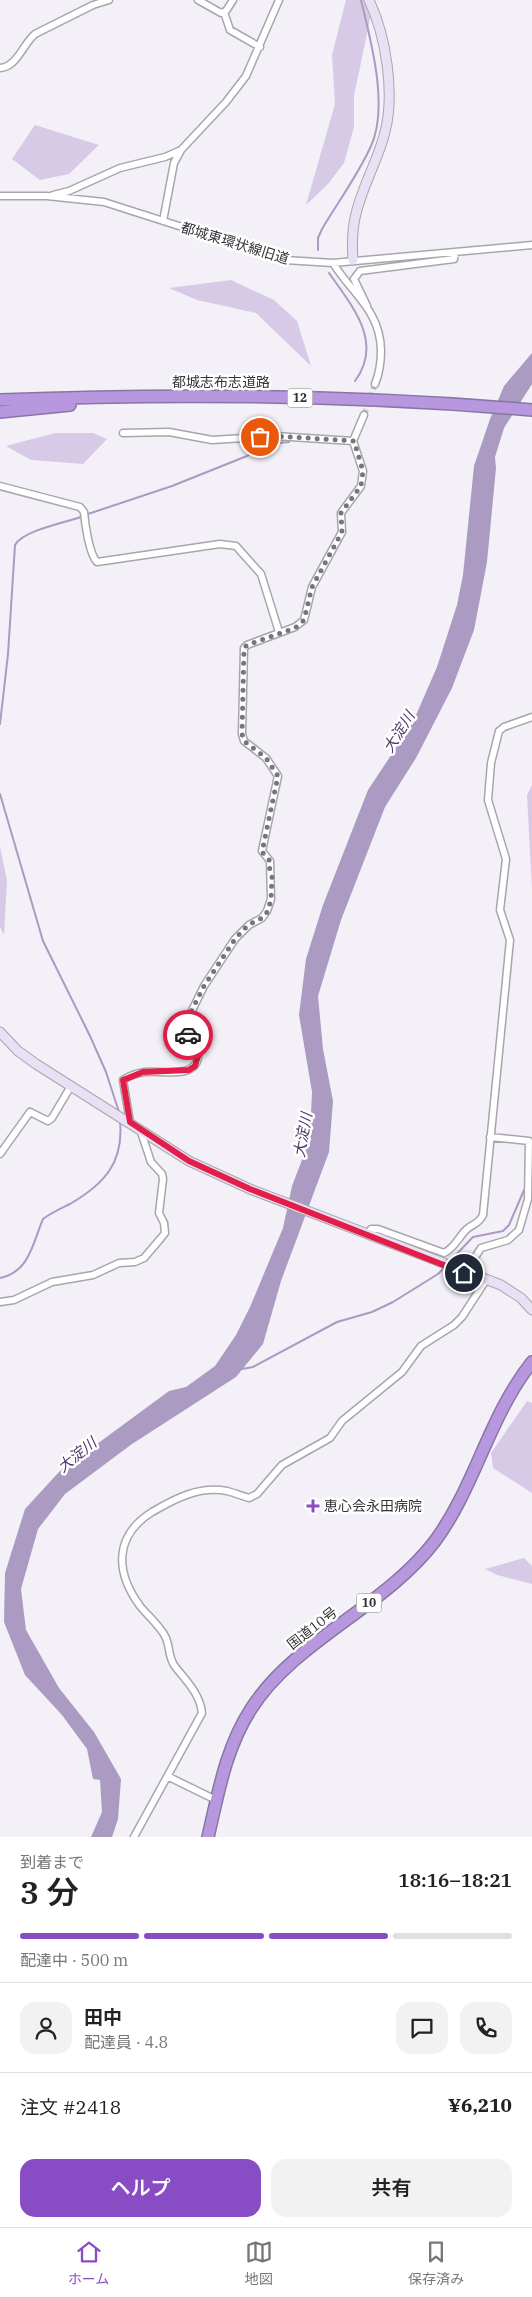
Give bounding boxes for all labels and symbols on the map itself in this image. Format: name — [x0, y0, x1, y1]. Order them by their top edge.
street label: 都城東環状線旧道 — [179, 218, 291, 268]
street label: 都城志布志道路 — [172, 373, 270, 391]
road number: 12 — [288, 388, 312, 408]
pin — [239, 416, 281, 458]
water label: 大淀川 — [379, 706, 420, 756]
courier — [163, 1010, 213, 1060]
water label: 大淀川 — [289, 1109, 316, 1159]
pin — [443, 1252, 485, 1294]
water label: 大淀川 — [53, 1432, 102, 1476]
place label: 恵心会永田病院 — [324, 1497, 422, 1515]
marker: 恵心会永田病院 — [306, 1499, 320, 1513]
road number: 10 — [356, 1594, 382, 1612]
street label: 国道10号 — [283, 1603, 341, 1653]

